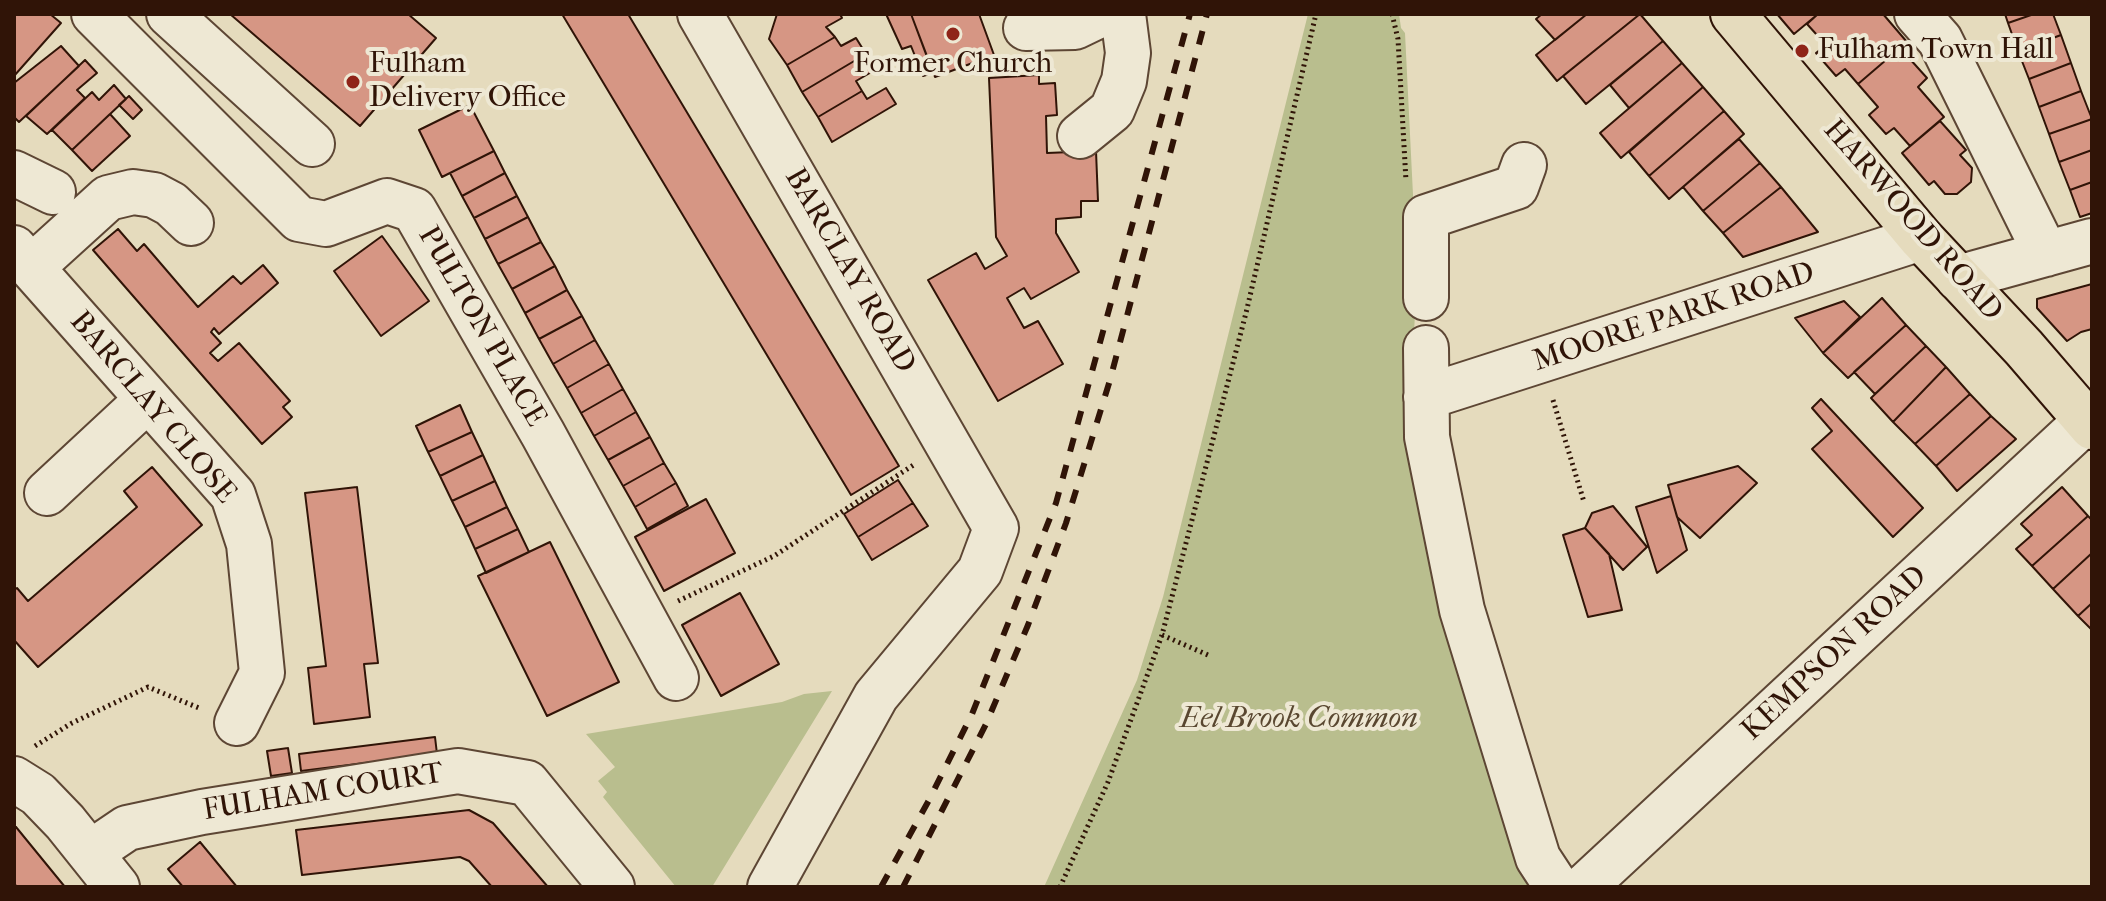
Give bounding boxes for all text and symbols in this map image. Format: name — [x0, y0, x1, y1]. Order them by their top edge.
marker: Former Church — [944, 25, 962, 43]
place label: Fulham Town Hall — [1818, 33, 2054, 69]
marker: Fulham Town Hall — [1793, 42, 1811, 60]
place label: Fulham Delivery Office — [369, 47, 566, 118]
place label: Former Church — [854, 47, 1052, 83]
marker: Fulham Delivery Office — [344, 73, 362, 91]
street label: HARWOOD ROAD — [1815, 113, 2009, 329]
street label: BARCLAY ROAD — [776, 162, 922, 380]
street label: PULTON PLACE — [409, 221, 553, 433]
street label: MOORE PARK ROAD — [1529, 256, 1819, 380]
street label: BARCLAY CLOSE — [61, 305, 243, 511]
street label: KEMPSON ROAD — [1735, 559, 1935, 749]
park label: Eel Brook Common — [1180, 702, 1418, 738]
street label: FULHAM COURT — [200, 756, 446, 830]

